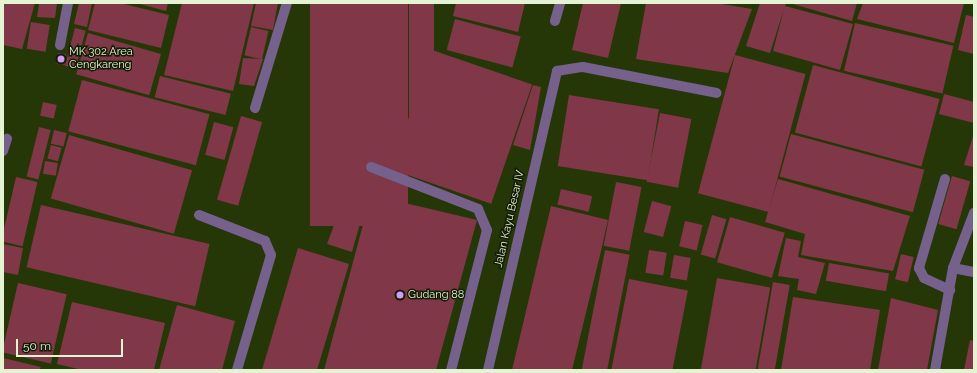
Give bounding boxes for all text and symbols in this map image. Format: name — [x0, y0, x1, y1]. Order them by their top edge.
place label: MK 302 Area Cengkareng — [69, 46, 133, 72]
marker: MK 302 Area Cengkareng — [56, 54, 66, 64]
street label: Jalan Kayu Besar IV — [492, 169, 528, 269]
place label: Gudang 88 — [408, 288, 464, 302]
marker: Gudang 88 — [395, 290, 405, 300]
scale bar — [18, 331, 125, 357]
text: 50 m — [23, 339, 51, 353]

